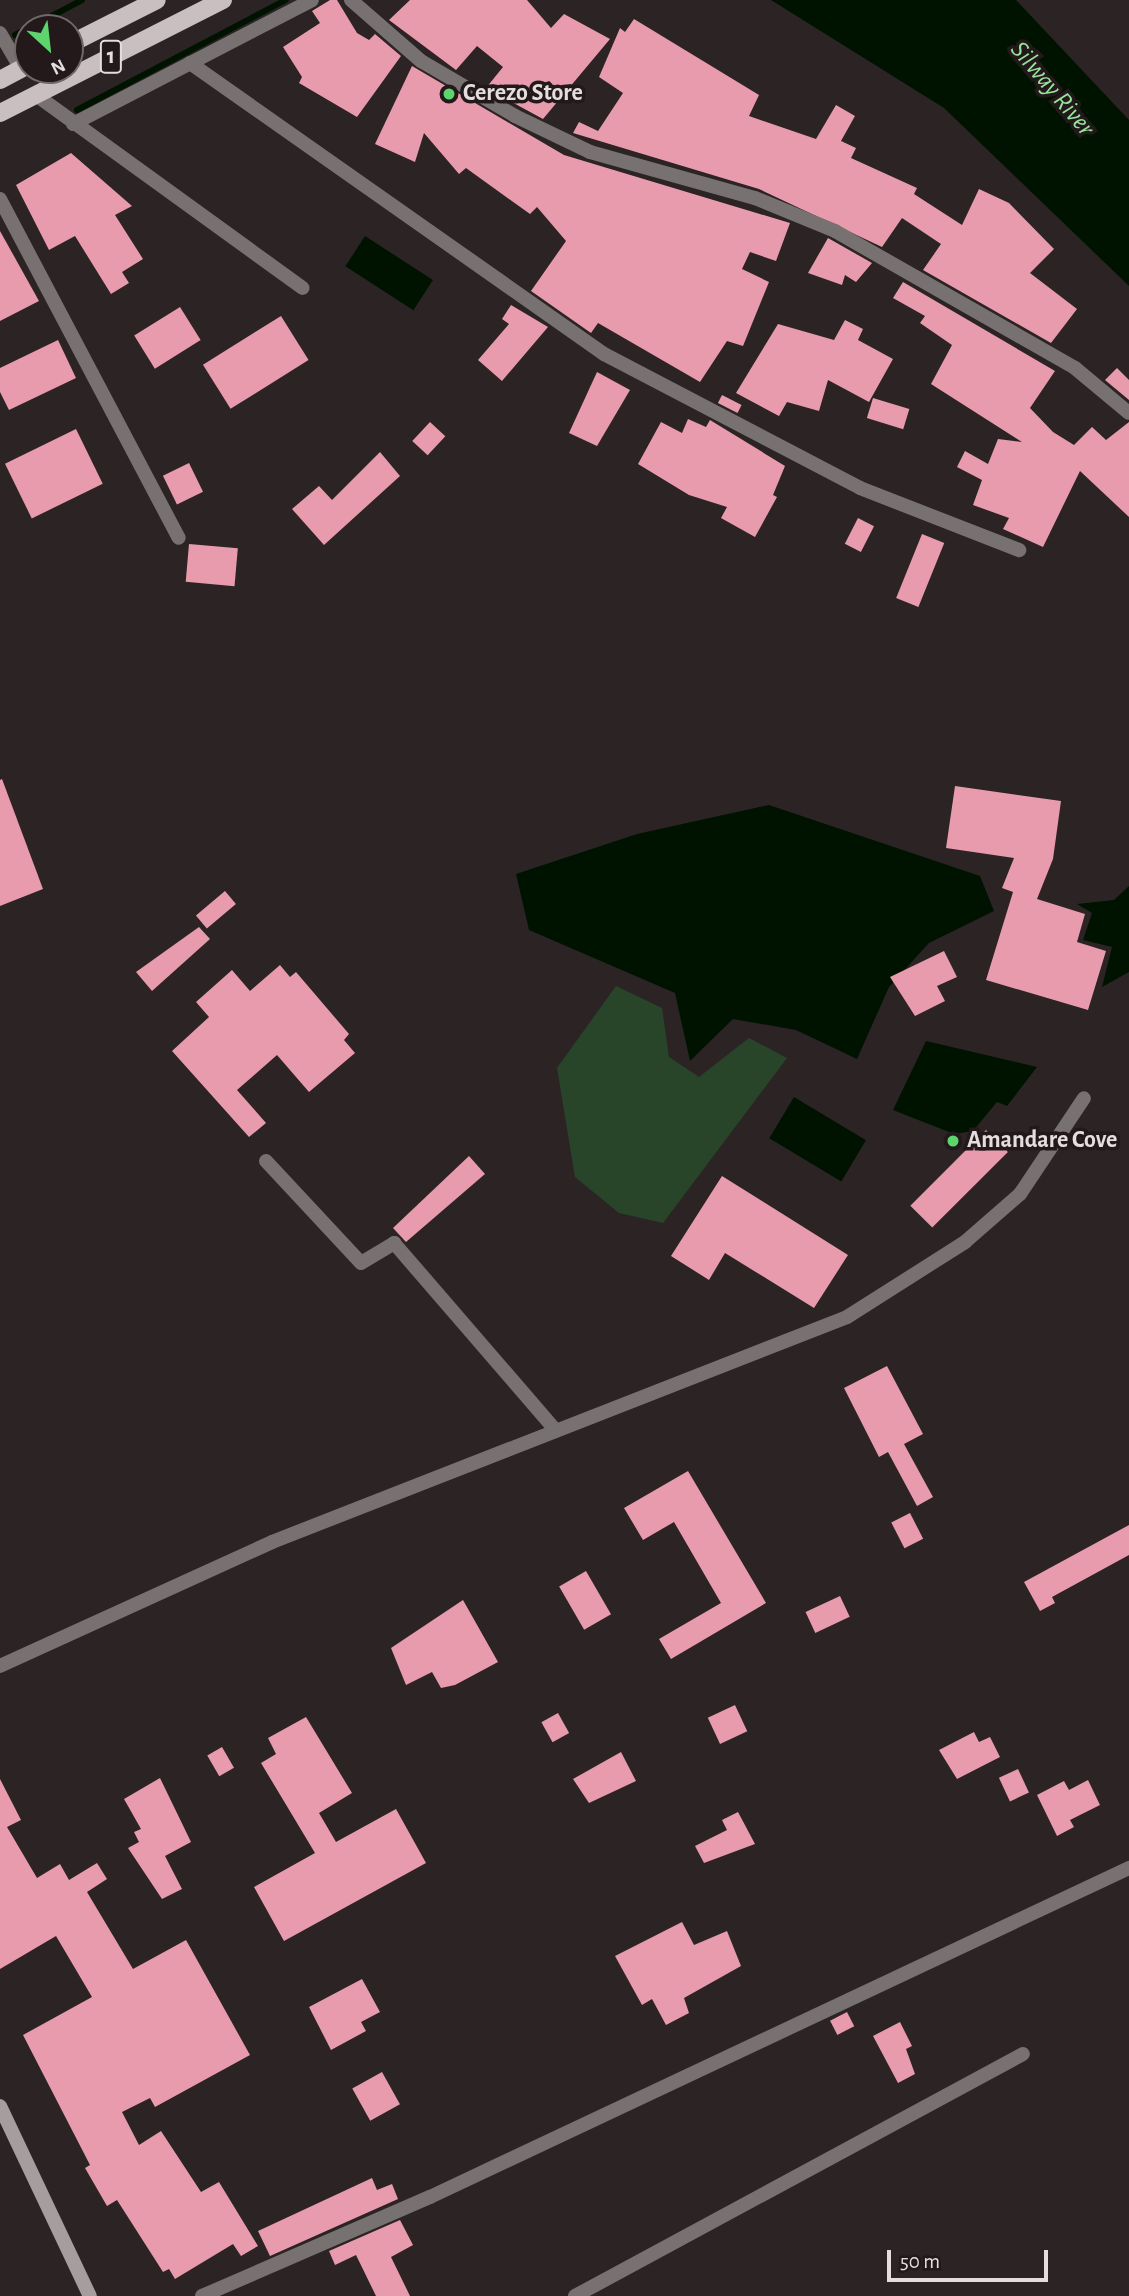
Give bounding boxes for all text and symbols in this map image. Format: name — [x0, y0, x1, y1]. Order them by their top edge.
north arrow — [14, 14, 84, 84]
water label: Silway River — [1003, 35, 1101, 143]
road number: 1 — [99, 38, 123, 76]
text: N — [48, 55, 68, 78]
place label: Cerezo Store — [463, 80, 583, 108]
marker: Cerezo Store — [441, 86, 457, 102]
place label: Amandare Cove — [967, 1127, 1117, 1155]
marker: Amandare Cove — [945, 1133, 961, 1149]
scale bar — [891, 2236, 1052, 2280]
text: 50 m — [900, 2251, 940, 2272]

